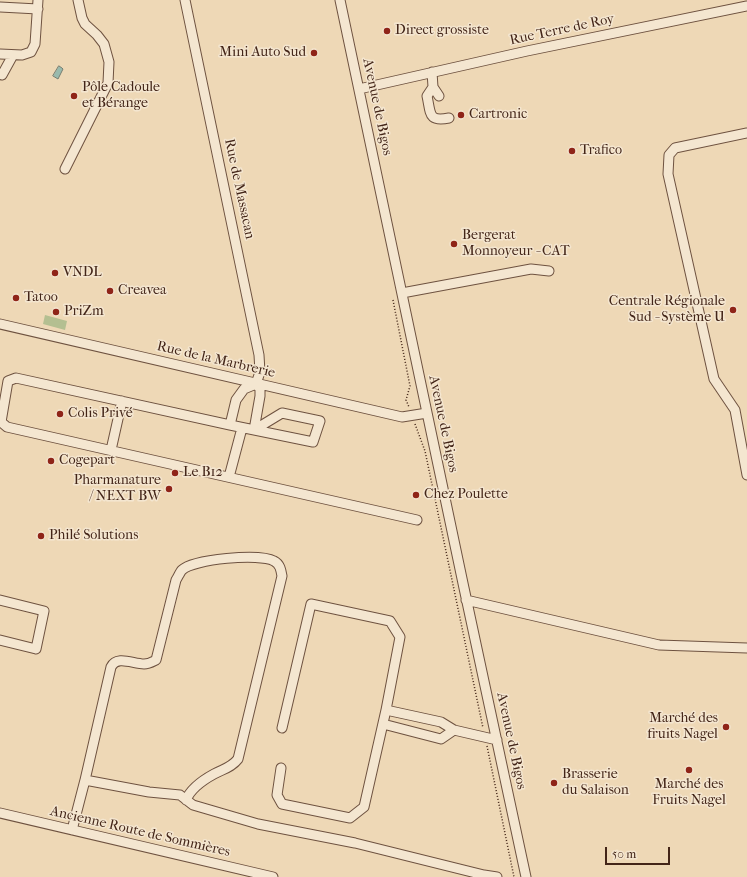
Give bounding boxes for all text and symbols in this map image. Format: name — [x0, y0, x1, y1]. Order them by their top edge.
street label: Rue Terre de Roy — [508, 11, 616, 49]
place label: Direct grossiste — [395, 23, 489, 39]
marker: Direct grossiste — [382, 26, 392, 36]
place label: Mini Auto Sud — [219, 45, 306, 61]
marker: Mini Auto Sud — [309, 48, 319, 58]
street label: Avenue de Bigos — [359, 57, 395, 157]
place label: Pôle Cadoule et Bérange — [82, 80, 160, 112]
marker: Pôle Cadoule et Bérange — [69, 91, 79, 101]
place label: Cartronic — [469, 107, 527, 123]
marker: Cartronic — [456, 110, 466, 120]
street label: Rue de Massacan — [220, 137, 258, 241]
place label: Trafico — [580, 143, 622, 159]
marker: Trafico — [567, 146, 577, 156]
place label: Bergerat Monnoyeur - CAT — [462, 228, 570, 260]
marker: Bergerat Monnoyeur - CAT — [449, 239, 459, 249]
place label: VNDL — [63, 265, 102, 281]
marker: VNDL — [50, 268, 60, 278]
place label: Creavea — [118, 283, 167, 299]
marker: Creavea — [105, 286, 115, 296]
place label: Tatoo — [24, 290, 58, 306]
marker: Tatoo — [11, 293, 21, 303]
place label: Centrale Régionale Sud - Système U — [609, 294, 725, 326]
place label: PriZm — [64, 304, 104, 320]
marker: Centrale Régionale Sud - Système U — [728, 305, 738, 315]
marker: PriZm — [51, 307, 61, 317]
street label: Rue de la Marbrerie — [155, 338, 277, 382]
street label: Avenue de Bigos — [425, 374, 461, 474]
place label: Colis Privé — [68, 406, 133, 422]
marker: Colis Privé — [55, 409, 65, 419]
place label: Cogepart — [59, 453, 115, 469]
marker: Cogepart — [46, 456, 56, 466]
place label: Le B12 — [183, 465, 223, 481]
marker: Le B12 — [170, 468, 180, 478]
place label: Pharmanature / NEXT BW — [74, 473, 161, 506]
marker: Pharmanature / NEXT BW — [164, 484, 174, 494]
place label: Chez Poulette — [424, 487, 508, 503]
marker: Chez Poulette — [411, 490, 421, 500]
place label: Philé Solutions — [49, 528, 138, 544]
marker: Philé Solutions — [36, 531, 46, 541]
street label: Avenue de Bigos — [493, 691, 529, 791]
place label: Marché des fruits Nagel — [647, 711, 718, 744]
marker: Marché des fruits Nagel — [721, 722, 731, 732]
marker: Marché des Fruits Nagel — [684, 765, 694, 775]
place label: Brasserie du Salaison — [562, 767, 629, 800]
place label: Marché des Fruits Nagel — [652, 777, 726, 810]
marker: Brasserie du Salaison — [549, 778, 559, 788]
street label: Ancienne Route de Sommières — [48, 803, 232, 861]
scale bar — [607, 839, 672, 865]
text: 50 m — [612, 847, 636, 861]

